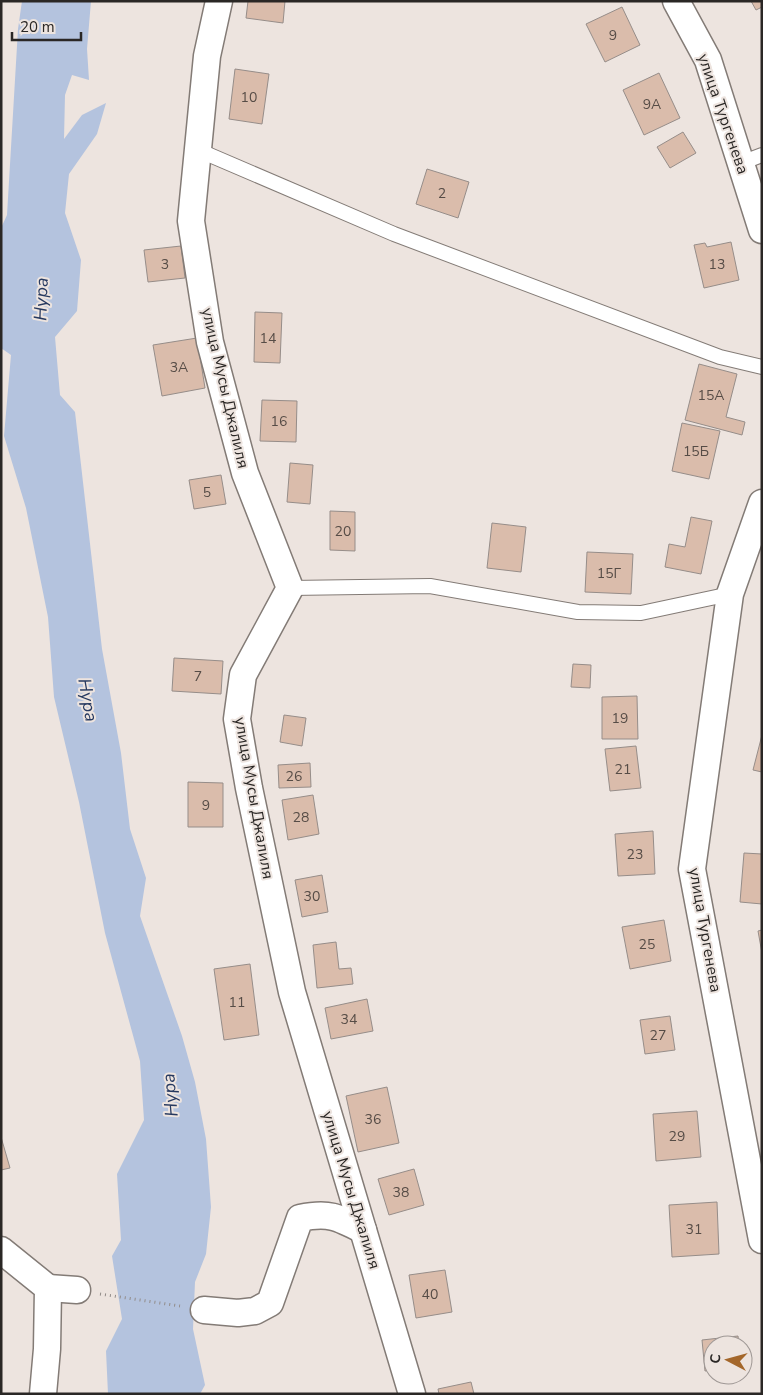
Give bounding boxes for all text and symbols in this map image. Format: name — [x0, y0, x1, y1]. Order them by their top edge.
scale bar — [12, 10, 81, 42]
text: 20 m — [20, 17, 55, 37]
house number: 9 — [609, 26, 617, 45]
street label: улица Тургенева — [692, 51, 754, 177]
house number: 10 — [241, 88, 257, 107]
house number: 9А — [643, 95, 661, 114]
house number: 2 — [438, 184, 446, 203]
house number: 3 — [161, 255, 169, 274]
house number: 13 — [709, 255, 725, 274]
water label: Нура — [28, 277, 54, 321]
street label: улица Мусы Джалиля — [196, 306, 254, 470]
house number: 14 — [260, 329, 276, 348]
house number: 3А — [170, 358, 188, 377]
house number: 15А — [697, 386, 725, 405]
house number: 16 — [271, 412, 287, 431]
house number: 15Б — [683, 442, 709, 461]
house number: 5 — [203, 483, 211, 502]
house number: 20 — [335, 522, 351, 541]
house number: 15Г — [597, 564, 622, 583]
house number: 7 — [194, 667, 202, 686]
water label: Нура — [72, 676, 104, 724]
house number: 19 — [612, 709, 628, 728]
street label: улица Мусы Джалиля — [229, 715, 279, 881]
house number: 21 — [615, 760, 631, 779]
house number: 26 — [286, 767, 302, 786]
house number: 9 — [202, 796, 210, 815]
house number: 28 — [293, 808, 309, 827]
house number: 23 — [627, 845, 643, 864]
street label: улица Тургенева — [683, 866, 727, 994]
house number: 30 — [304, 887, 320, 906]
house number: 25 — [639, 935, 655, 954]
house number: 11 — [229, 993, 245, 1012]
house number: 34 — [341, 1010, 357, 1029]
house number: 27 — [650, 1026, 666, 1045]
water label: Нура — [156, 1072, 184, 1118]
street label: улица Мусы Джалиля — [317, 1108, 385, 1272]
house number: 36 — [365, 1110, 381, 1129]
house number: 29 — [669, 1127, 685, 1146]
house number: 38 — [393, 1183, 409, 1202]
house number: 31 — [686, 1220, 702, 1239]
house number: 40 — [422, 1285, 438, 1304]
north arrow — [703, 1335, 753, 1385]
text: С — [706, 1352, 726, 1364]

